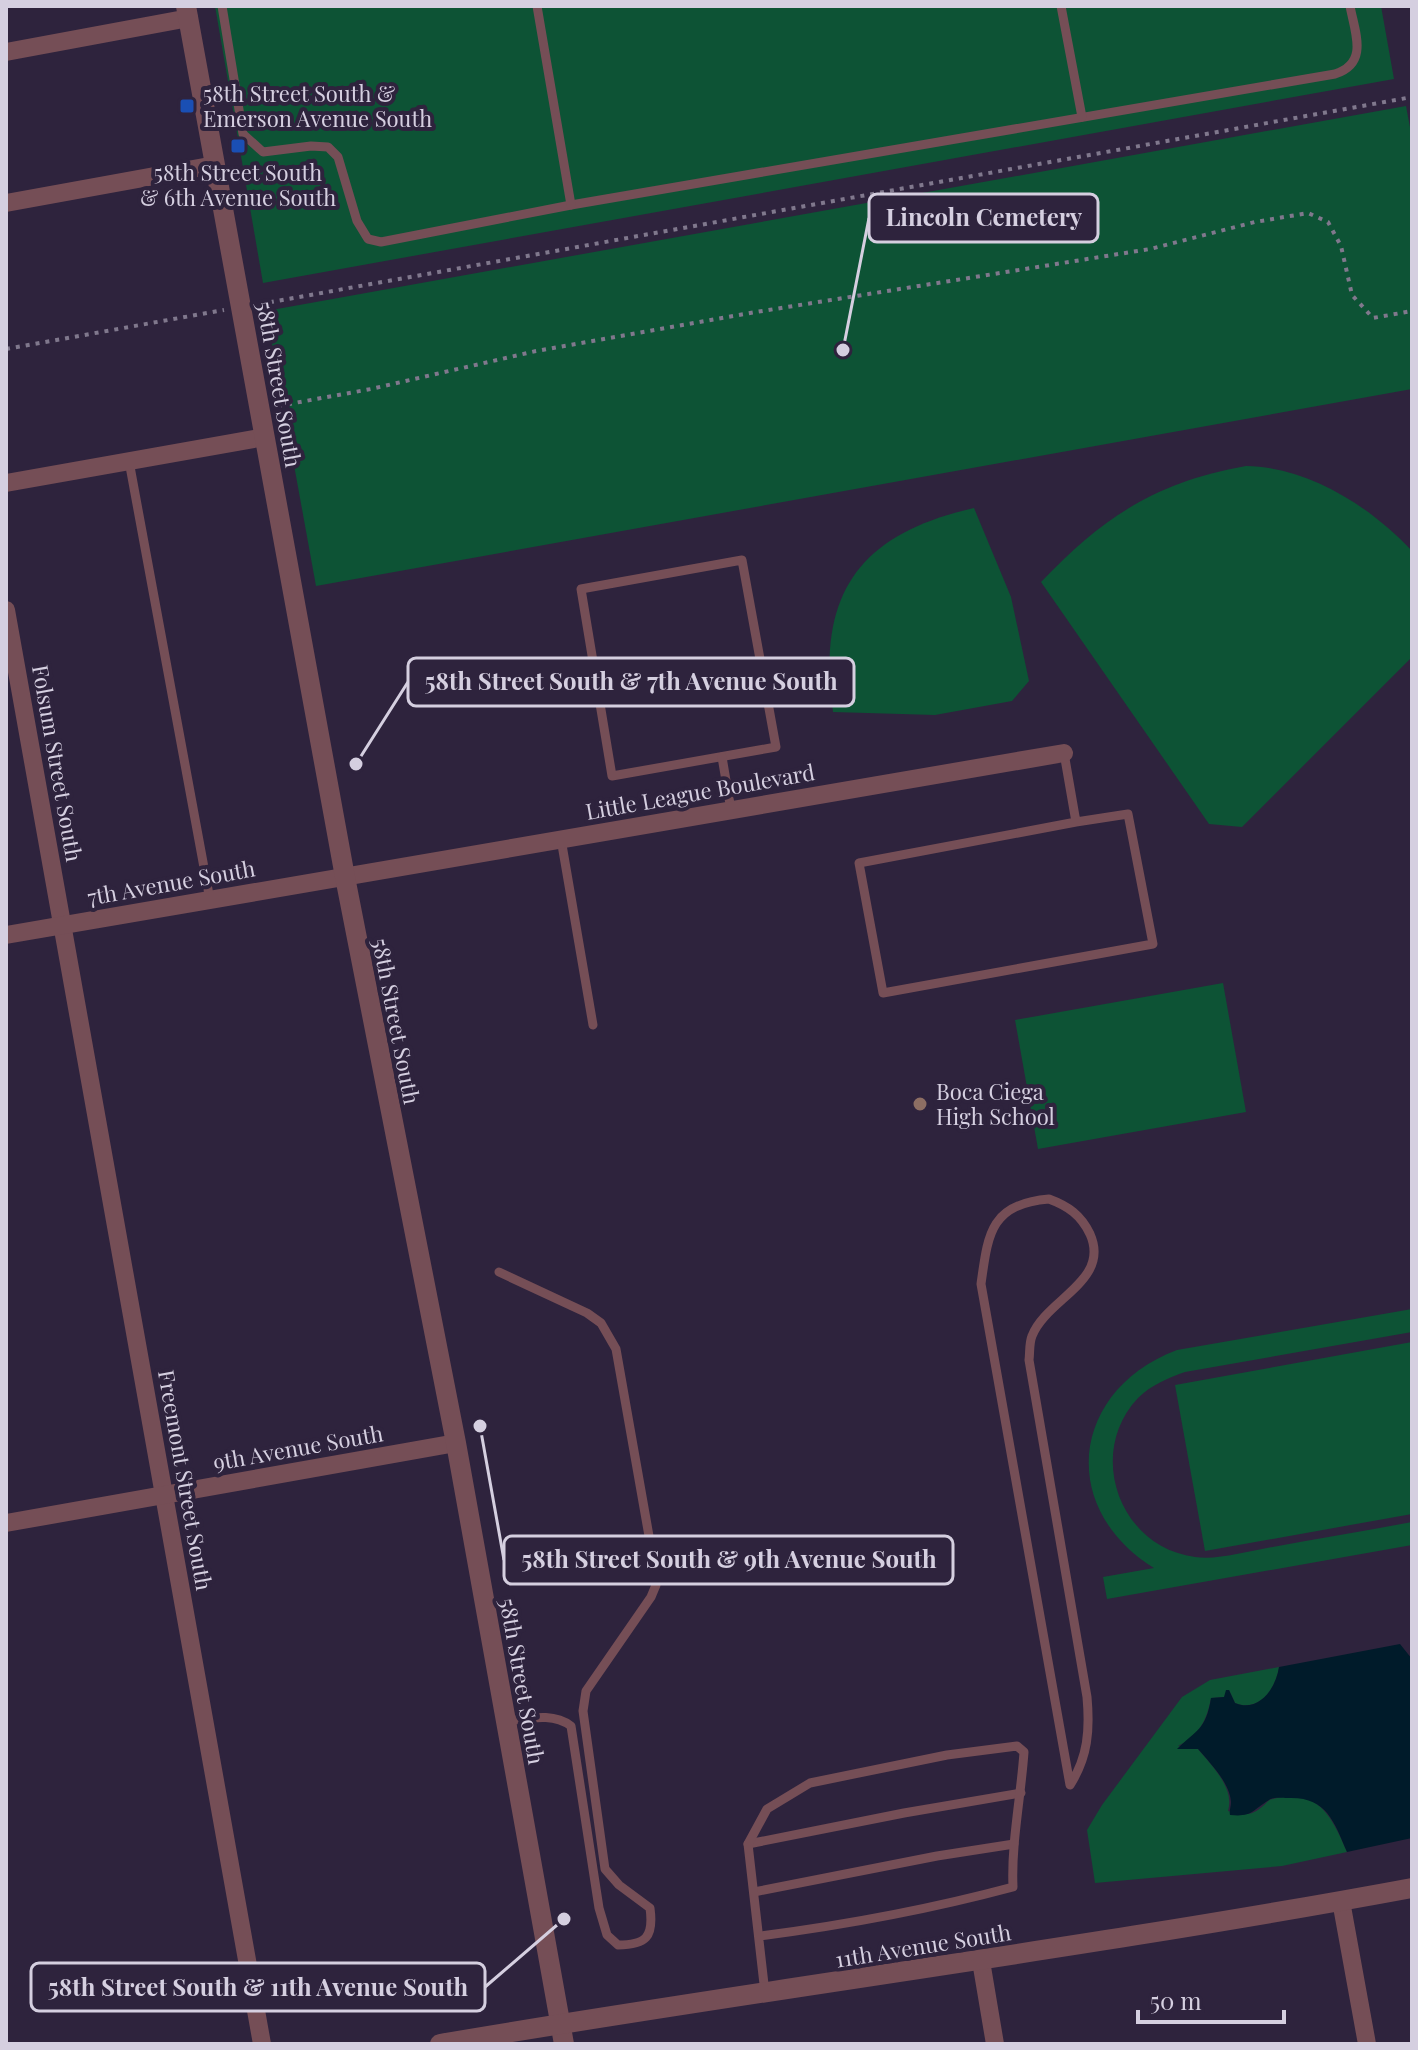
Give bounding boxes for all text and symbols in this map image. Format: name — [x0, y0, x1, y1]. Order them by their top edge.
place label: 58th Street South & Emerson Avenue South — [203, 78, 432, 133]
marker: 58th Street South & Emerson Avenue South — [178, 97, 196, 115]
marker: 58th Street South & 6th Avenue South — [229, 137, 247, 155]
place label: 58th Street South & 6th Avenue South — [140, 157, 336, 212]
callout: Lincoln Cemetery — [869, 194, 1098, 242]
text: Lincoln Cemetery — [886, 200, 1083, 232]
street label: 58th Street South — [251, 298, 309, 470]
callout: 58th Street South & 7th Avenue South — [408, 658, 854, 706]
street label: Folsum Street South — [26, 662, 90, 864]
text: 58th Street South & 7th Avenue South — [425, 664, 838, 696]
street label: Little League Boulevard — [583, 756, 817, 826]
street label: 7th Avenue South — [85, 852, 257, 912]
street label: 58th Street South — [366, 935, 428, 1107]
place label: Boca Ciega High School — [936, 1076, 1055, 1131]
marker: Boca Ciega High School — [911, 1095, 929, 1113]
street label: Freemont Street South — [152, 1367, 220, 1593]
street label: 9th Avenue South — [211, 1417, 385, 1477]
callout: 58th Street South & 9th Avenue South — [504, 1536, 953, 1584]
text: 58th Street South & 9th Avenue South — [521, 1542, 937, 1574]
street label: 58th Street South — [494, 1595, 552, 1767]
street label: 11th Avenue South — [833, 1916, 1013, 1974]
callout: 58th Street South & 11th Avenue South — [31, 1963, 485, 2011]
text: 58th Street South & 11th Avenue South — [48, 1970, 469, 2002]
scale bar — [1138, 1974, 1284, 2024]
text: 50 m — [1150, 1984, 1202, 2016]

